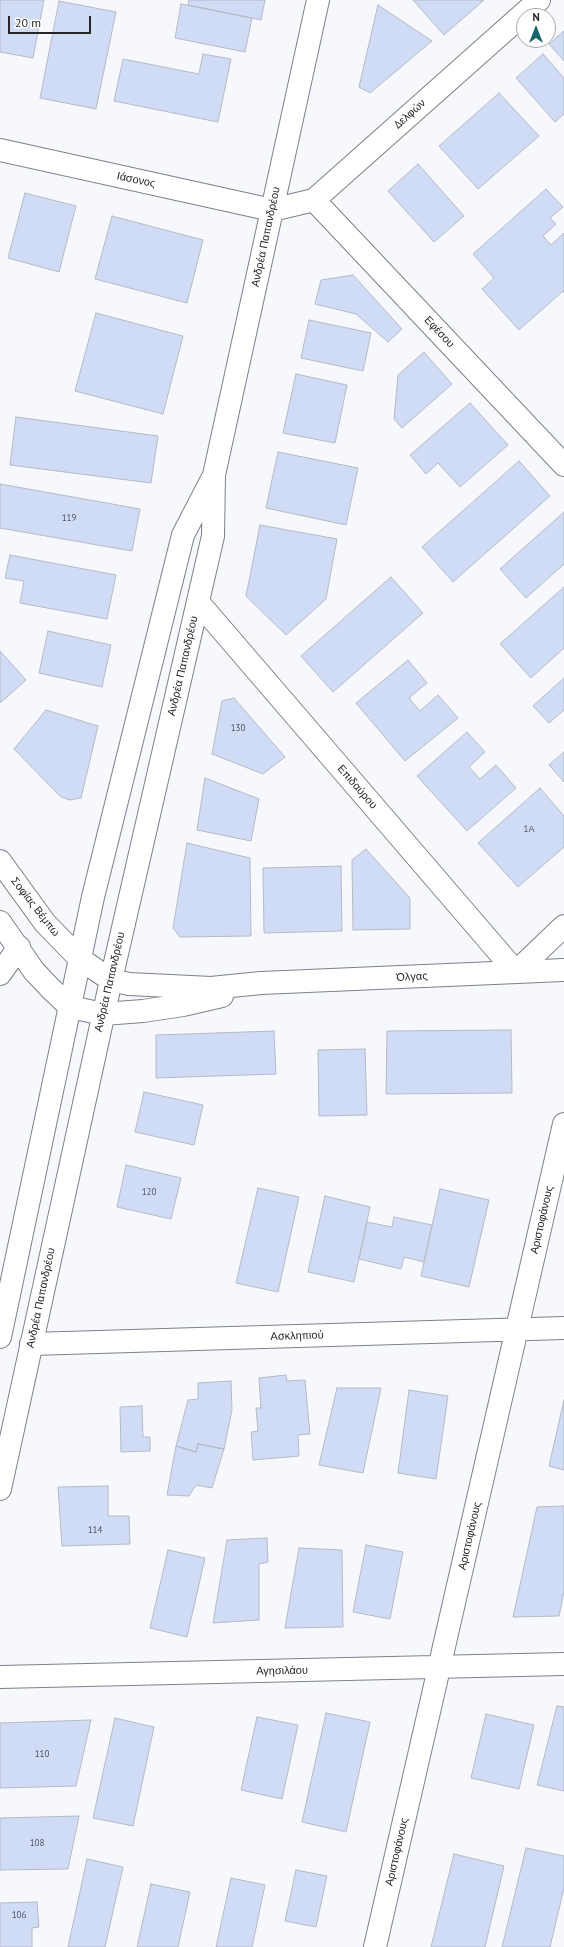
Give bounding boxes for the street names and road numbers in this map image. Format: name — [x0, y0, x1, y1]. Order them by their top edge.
street label: Δελφών — [392, 96, 428, 132]
street label: Ιάσονος — [115, 169, 157, 191]
street label: Ανδρέα Παπανδρέου — [249, 186, 283, 288]
street label: Εφέσου — [421, 313, 457, 351]
street label: Ανδρέα Παπανδρέου — [165, 615, 201, 717]
street label: Επιδαύρου — [334, 762, 380, 812]
street label: Σοφίας Βέμπω — [8, 875, 62, 939]
street label: Ανδρέα Παπανδρέου — [92, 931, 128, 1033]
street label: Όλγας — [396, 970, 428, 984]
street label: Αριστοφάνους — [528, 1185, 556, 1255]
street label: Ανδρέα Παπανδρέου — [24, 1247, 58, 1349]
street label: Ασκληπιού — [270, 1328, 324, 1344]
street label: Αριστοφάνους — [456, 1501, 484, 1571]
street label: Αγησιλάου — [256, 1664, 308, 1678]
street label: Αριστοφάνους — [383, 1817, 411, 1887]

